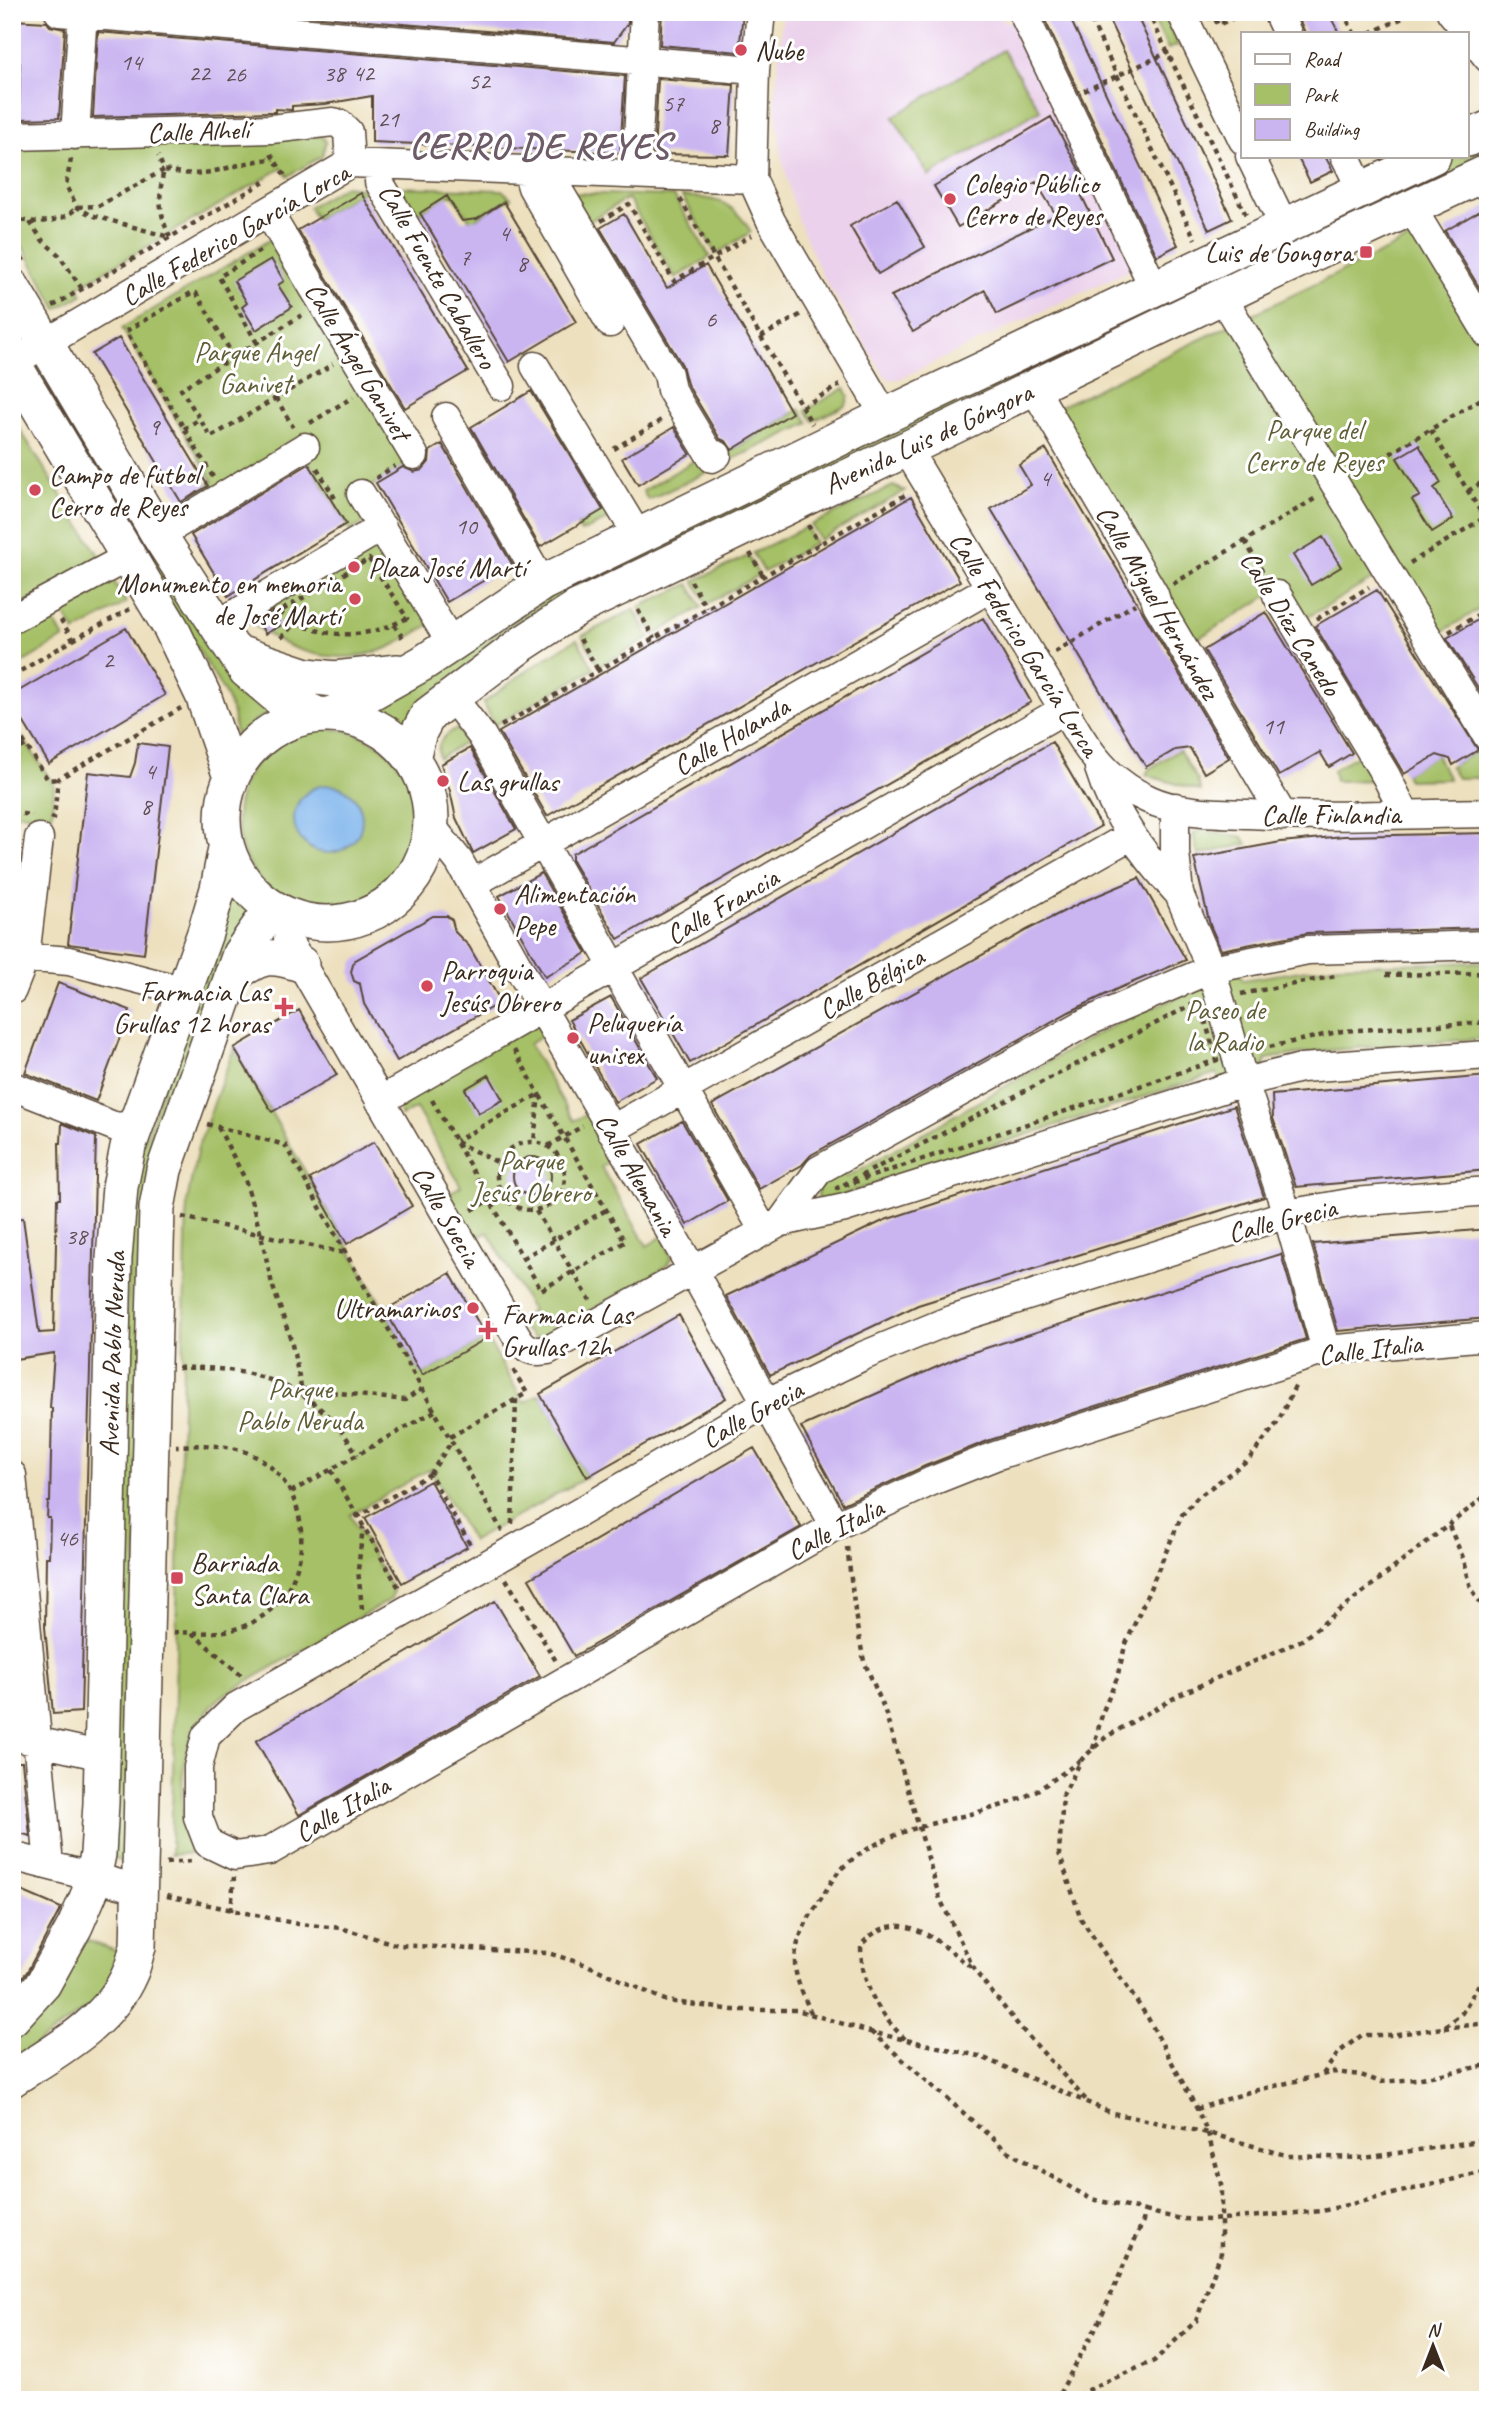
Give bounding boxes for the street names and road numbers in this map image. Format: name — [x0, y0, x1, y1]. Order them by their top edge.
street label: Calle Alhelí — [147, 112, 255, 150]
street label: Calle Federico García Lorca — [114, 153, 358, 314]
street label: Calle Fuente Caballero — [371, 177, 506, 377]
street label: Calle Ángel Ganivet — [297, 276, 421, 450]
street label: Avenida Luis de Góngora — [818, 374, 1040, 502]
street label: Calle Miguel Hernández — [1088, 499, 1229, 707]
street label: Calle Federico García Lorca — [942, 525, 1110, 765]
street label: Calle Díez Canedo — [1233, 544, 1350, 704]
street label: Calle Holanda — [667, 688, 797, 783]
street label: Calle Finlandia — [1262, 797, 1403, 832]
street label: Calle Francia — [660, 859, 786, 952]
street label: Calle Bélgica — [812, 938, 931, 1027]
street label: Calle Alemania — [588, 1106, 687, 1244]
street label: Calle Suecia — [404, 1159, 491, 1275]
street label: Calle Grecia — [1224, 1189, 1341, 1250]
street label: Avenida Pablo Neruda — [91, 1249, 133, 1457]
street label: Calle Italia — [1316, 1325, 1425, 1373]
street label: Calle Grecia — [695, 1371, 810, 1456]
street label: Calle Italia — [781, 1489, 891, 1568]
street label: Calle Italia — [288, 1767, 397, 1850]

